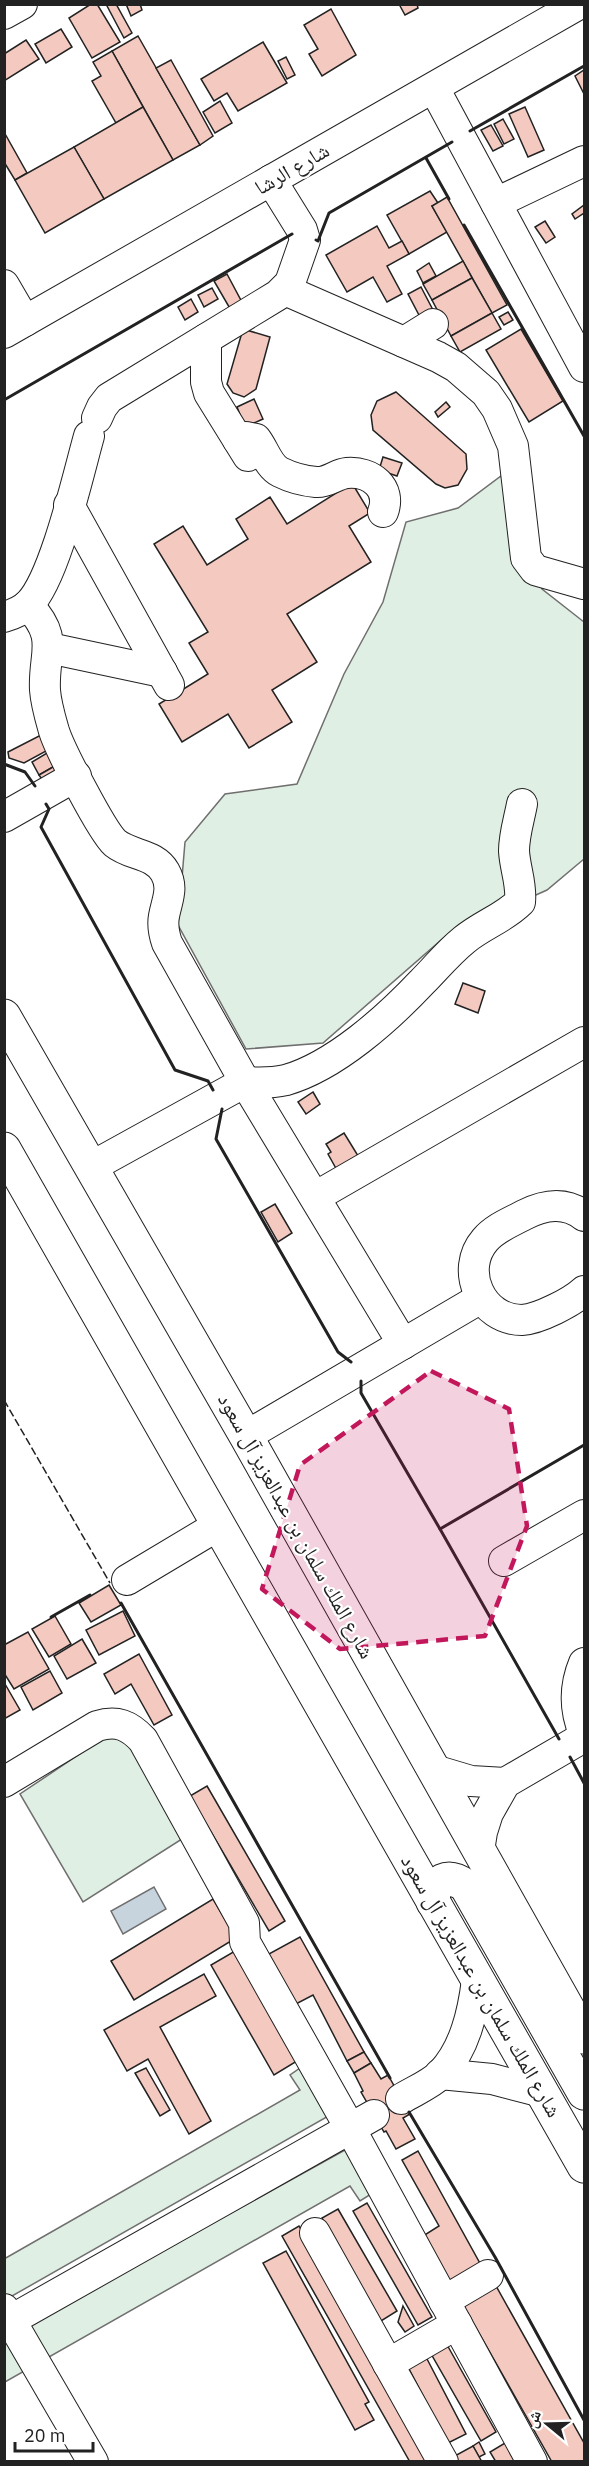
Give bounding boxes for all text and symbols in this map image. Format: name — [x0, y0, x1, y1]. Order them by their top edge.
street label: شارع الرشا — [249, 136, 334, 201]
street label: شارع الملك سلمان بن عبدالعزيز آل سعود — [212, 1388, 382, 1663]
street label: شارع الملك سلمان بن عبدالعزيز آل سعود — [395, 1849, 569, 2122]
north arrow — [517, 2394, 577, 2454]
text: ش — [521, 2408, 545, 2430]
scale bar — [15, 2415, 93, 2453]
text: 20 m — [24, 2424, 66, 2447]

